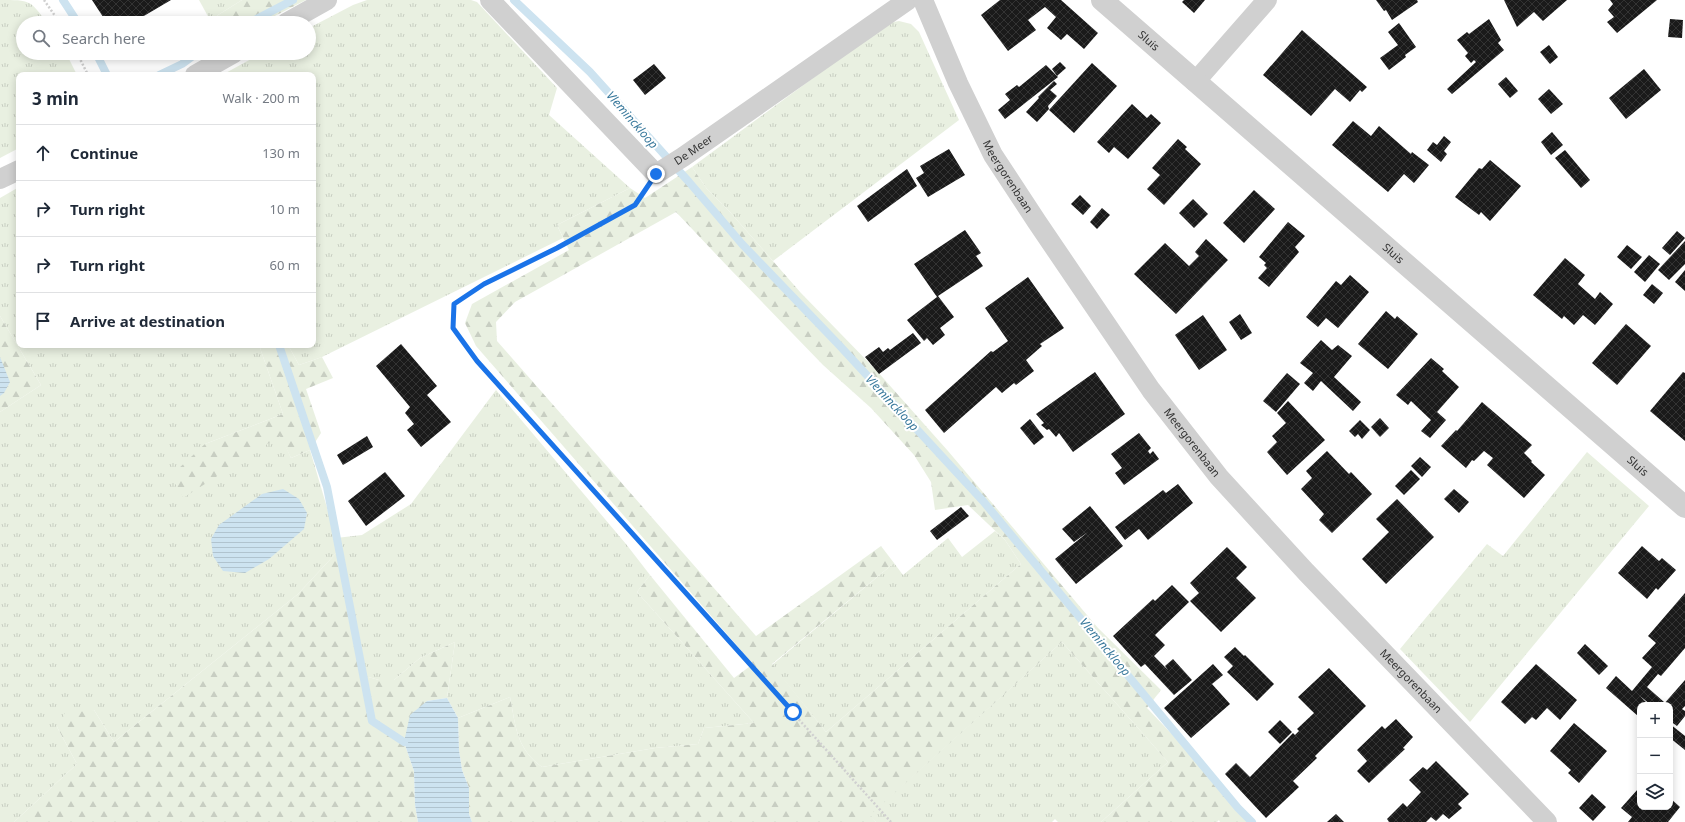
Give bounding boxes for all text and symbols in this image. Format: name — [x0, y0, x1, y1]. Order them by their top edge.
search box — [16, 16, 316, 60]
icon: search — [30, 27, 52, 49]
street label: Sluis — [1135, 27, 1163, 54]
text: Search here — [62, 28, 145, 48]
text: 3 min — [32, 87, 79, 110]
water label: Vleminckloop — [603, 87, 662, 152]
text: Walk · 200 m — [222, 89, 300, 107]
street label: De Meer — [671, 130, 716, 168]
street label: Meergorenbaan — [980, 137, 1037, 215]
icon: ahead — [32, 142, 54, 164]
text: Continue — [70, 143, 138, 163]
text: 130 m — [262, 144, 300, 162]
route end — [647, 165, 665, 183]
icon: right — [32, 198, 54, 220]
text: Turn right — [70, 199, 145, 219]
text: 10 m — [270, 200, 300, 218]
street label: Sluis — [1380, 239, 1408, 266]
icon: right — [32, 254, 54, 276]
text: Turn right — [70, 255, 145, 275]
text: 60 m — [270, 256, 300, 274]
icon: arrive — [32, 310, 54, 332]
text: Arrive at destination — [70, 311, 225, 331]
water label: Vleminckloop — [862, 371, 923, 435]
street label: Meergorenbaan — [1161, 405, 1224, 480]
street label: Sluis — [1624, 452, 1652, 479]
water label: Vleminckloop — [1076, 614, 1135, 679]
street label: Meergorenbaan — [1377, 645, 1446, 716]
map controls — [1637, 702, 1673, 810]
button: + — [1637, 702, 1673, 738]
route start — [784, 703, 802, 721]
button: − — [1637, 738, 1673, 774]
button: layers — [1637, 774, 1673, 810]

